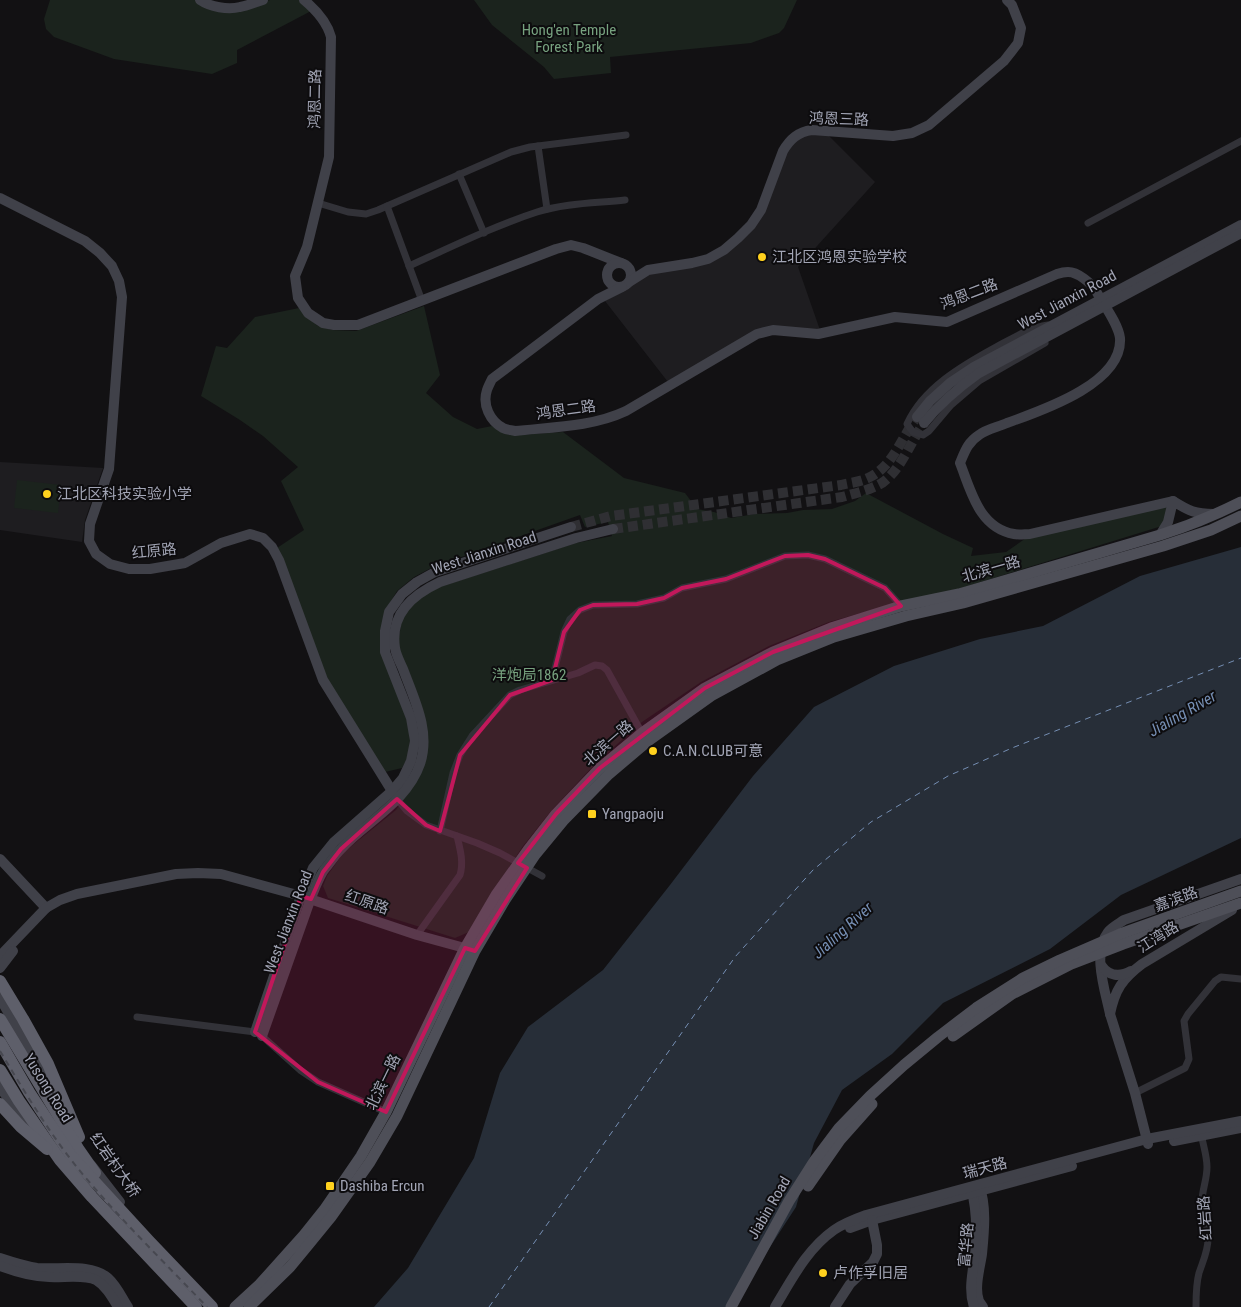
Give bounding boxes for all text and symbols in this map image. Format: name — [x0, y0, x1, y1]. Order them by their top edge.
park label: Hong'en Temple Forest Park — [522, 21, 616, 56]
street label: 鸿恩二路 — [305, 69, 325, 129]
street label: 鸿恩三路 — [809, 109, 869, 129]
place label: 江北区鸿恩实验学校 — [772, 248, 907, 266]
marker: 江北区鸿恩实验学校 — [756, 251, 768, 263]
street label: West Jianxin Road — [1015, 266, 1119, 334]
street label: 鸿恩二路 — [938, 275, 1000, 313]
street label: 鸿恩二路 — [535, 397, 597, 423]
place label: 江北区科技实验小学 — [57, 485, 192, 503]
marker: 江北区科技实验小学 — [41, 488, 53, 500]
street label: West Jianxin Road — [429, 528, 539, 578]
street label: 红原路 — [131, 540, 177, 562]
street label: 北滨一路 — [960, 552, 1022, 586]
park label: 洋炮局1862 — [492, 666, 566, 684]
water label: Jialing River — [1145, 686, 1220, 740]
street label: 北滨一路 — [579, 717, 637, 769]
place label: C.A.N.CLUB可意 — [663, 742, 763, 760]
marker: C.A.N.CLUB可意 — [647, 745, 659, 757]
place label: Yangpaoju — [602, 805, 664, 823]
marker: Yangpaoju — [586, 808, 598, 820]
street label: West Jianxin Road — [260, 868, 316, 976]
street label: 嘉滨路 — [1152, 883, 1200, 915]
street label: 红原路 — [343, 886, 391, 918]
water label: Jialing River — [808, 897, 877, 962]
street label: 江湾路 — [1134, 917, 1182, 957]
street label: Yusong Road — [20, 1050, 76, 1126]
street label: 北滨一路 — [362, 1051, 404, 1113]
street label: 红岩村大桥 — [86, 1129, 144, 1201]
street label: 瑞天路 — [961, 1153, 1009, 1183]
street label: Jiabin Road — [744, 1173, 794, 1243]
place label: Dashiba Ercun — [340, 1177, 425, 1195]
marker: Dashiba Ercun — [324, 1180, 336, 1192]
street label: 红岩路 — [1194, 1195, 1216, 1241]
street label: 富华路 — [955, 1222, 977, 1268]
place label: 卢作孚旧居 — [833, 1264, 908, 1282]
marker: 卢作孚旧居 — [817, 1267, 829, 1279]

